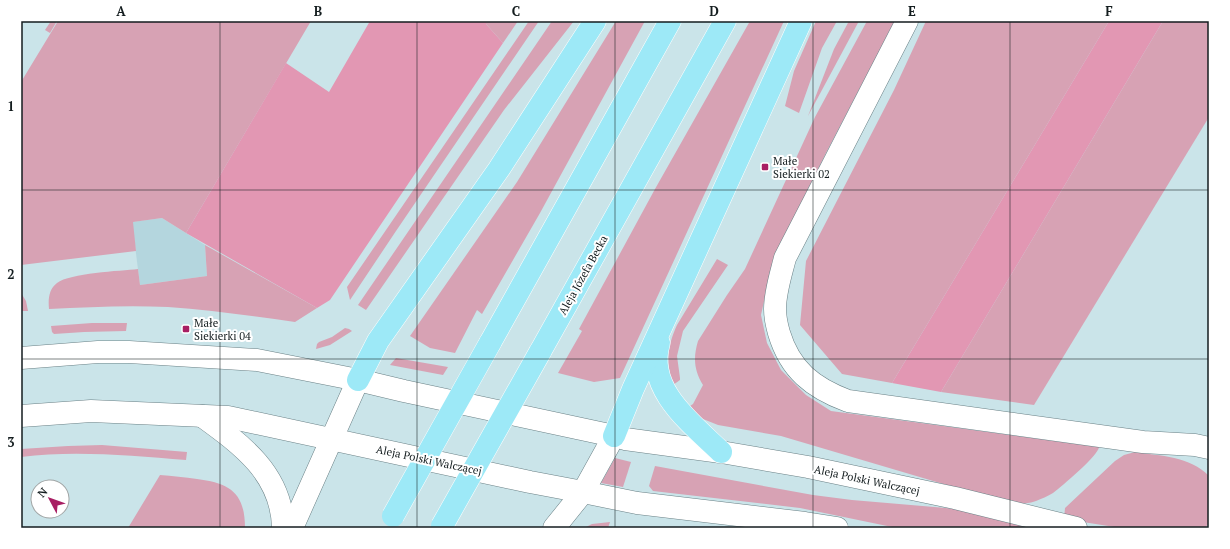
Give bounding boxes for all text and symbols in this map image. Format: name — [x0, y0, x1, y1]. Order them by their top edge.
text: A — [116, 2, 126, 20]
text: B — [314, 2, 322, 20]
text: C — [512, 2, 520, 20]
text: D — [709, 2, 719, 20]
text: E — [908, 2, 916, 20]
text: F — [1105, 2, 1113, 20]
text: 1 — [7, 97, 15, 115]
place label: Małe Siekierki 02 — [773, 154, 830, 181]
marker: Małe Siekierki 02 — [760, 162, 770, 172]
street label: Aleja Józefa Becka — [555, 232, 611, 317]
text: 2 — [7, 265, 15, 283]
place label: Małe Siekierki 04 — [194, 316, 251, 343]
marker: Małe Siekierki 04 — [181, 324, 191, 334]
text: 3 — [7, 433, 15, 451]
street label: Aleja Polski Walczącej — [375, 442, 483, 478]
street label: Aleja Polski Walczącej — [813, 462, 921, 498]
north arrow — [30, 479, 70, 519]
text: N — [34, 484, 51, 500]

